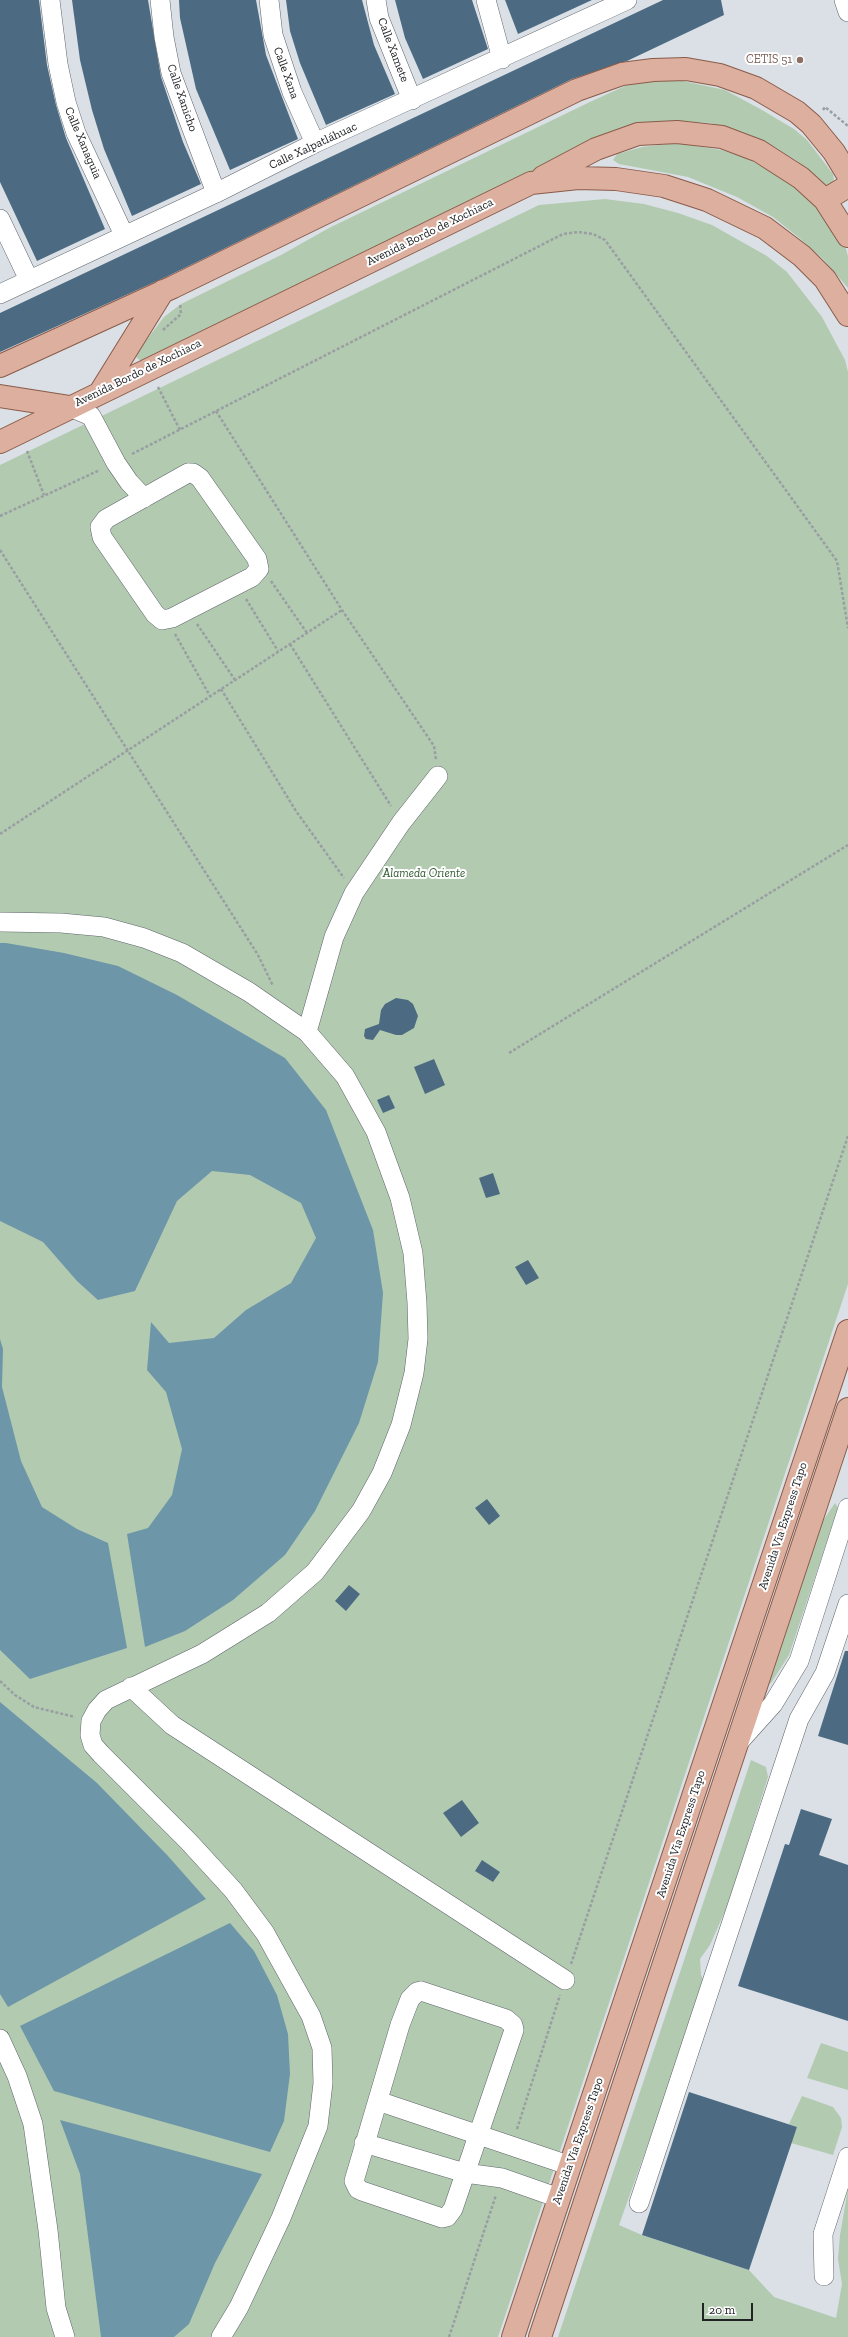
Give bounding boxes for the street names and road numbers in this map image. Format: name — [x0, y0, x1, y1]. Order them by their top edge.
street label: Calle Xamete — [374, 16, 412, 84]
street label: Calle Xana — [270, 45, 302, 101]
street label: Calle Xanicho — [164, 62, 200, 134]
street label: Calle Xanaguia — [61, 105, 105, 181]
street label: Calle Xalpatláhuac — [267, 119, 359, 173]
street label: Avenida Bordo de Xochiaca — [364, 195, 496, 269]
street label: Avenida Bordo de Xochiaca — [72, 336, 204, 410]
street label: Avenida Vía Express Tapo — [756, 1461, 810, 1591]
street label: Avenida Vía Express Tapo — [654, 1769, 708, 1899]
street label: Avenida Vía Express Tapo — [550, 2076, 606, 2206]

